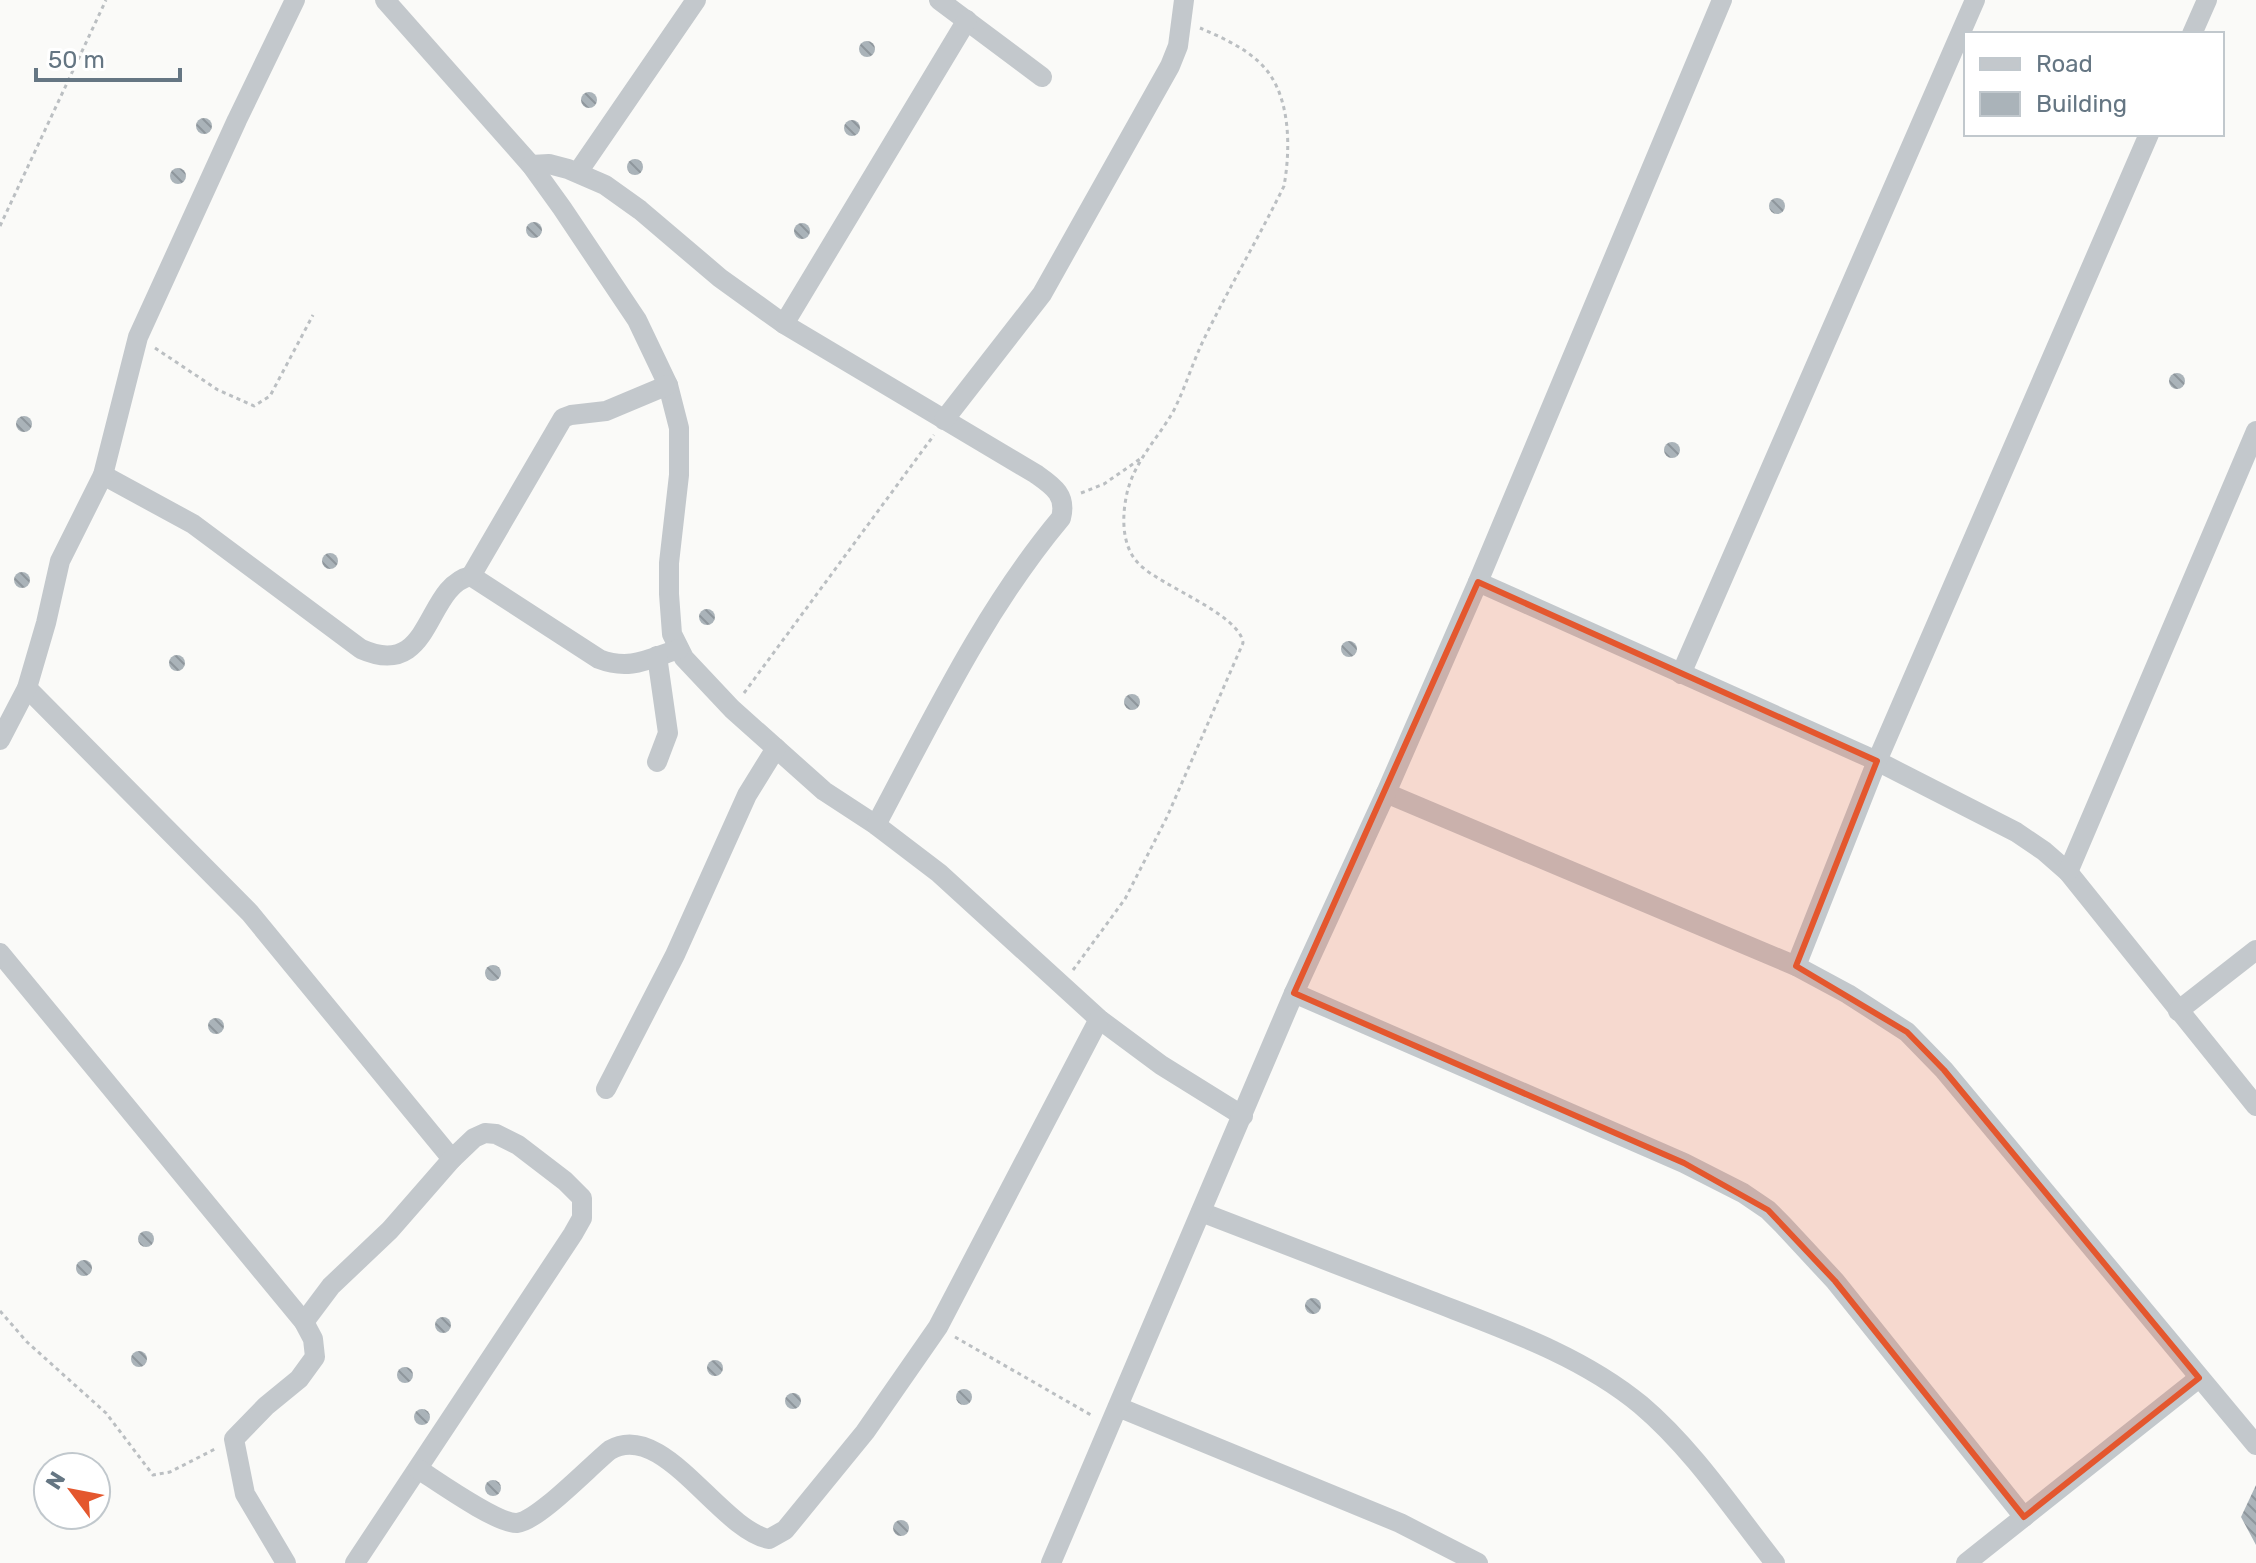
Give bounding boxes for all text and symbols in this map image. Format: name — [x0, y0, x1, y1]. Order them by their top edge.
scale bar — [36, 32, 180, 82]
legend — [1964, 32, 2224, 136]
text: 50 m — [48, 46, 105, 74]
text: Road — [2036, 50, 2093, 78]
text: Building — [2036, 90, 2127, 118]
north arrow — [32, 1451, 112, 1531]
text: N — [40, 1467, 71, 1495]

